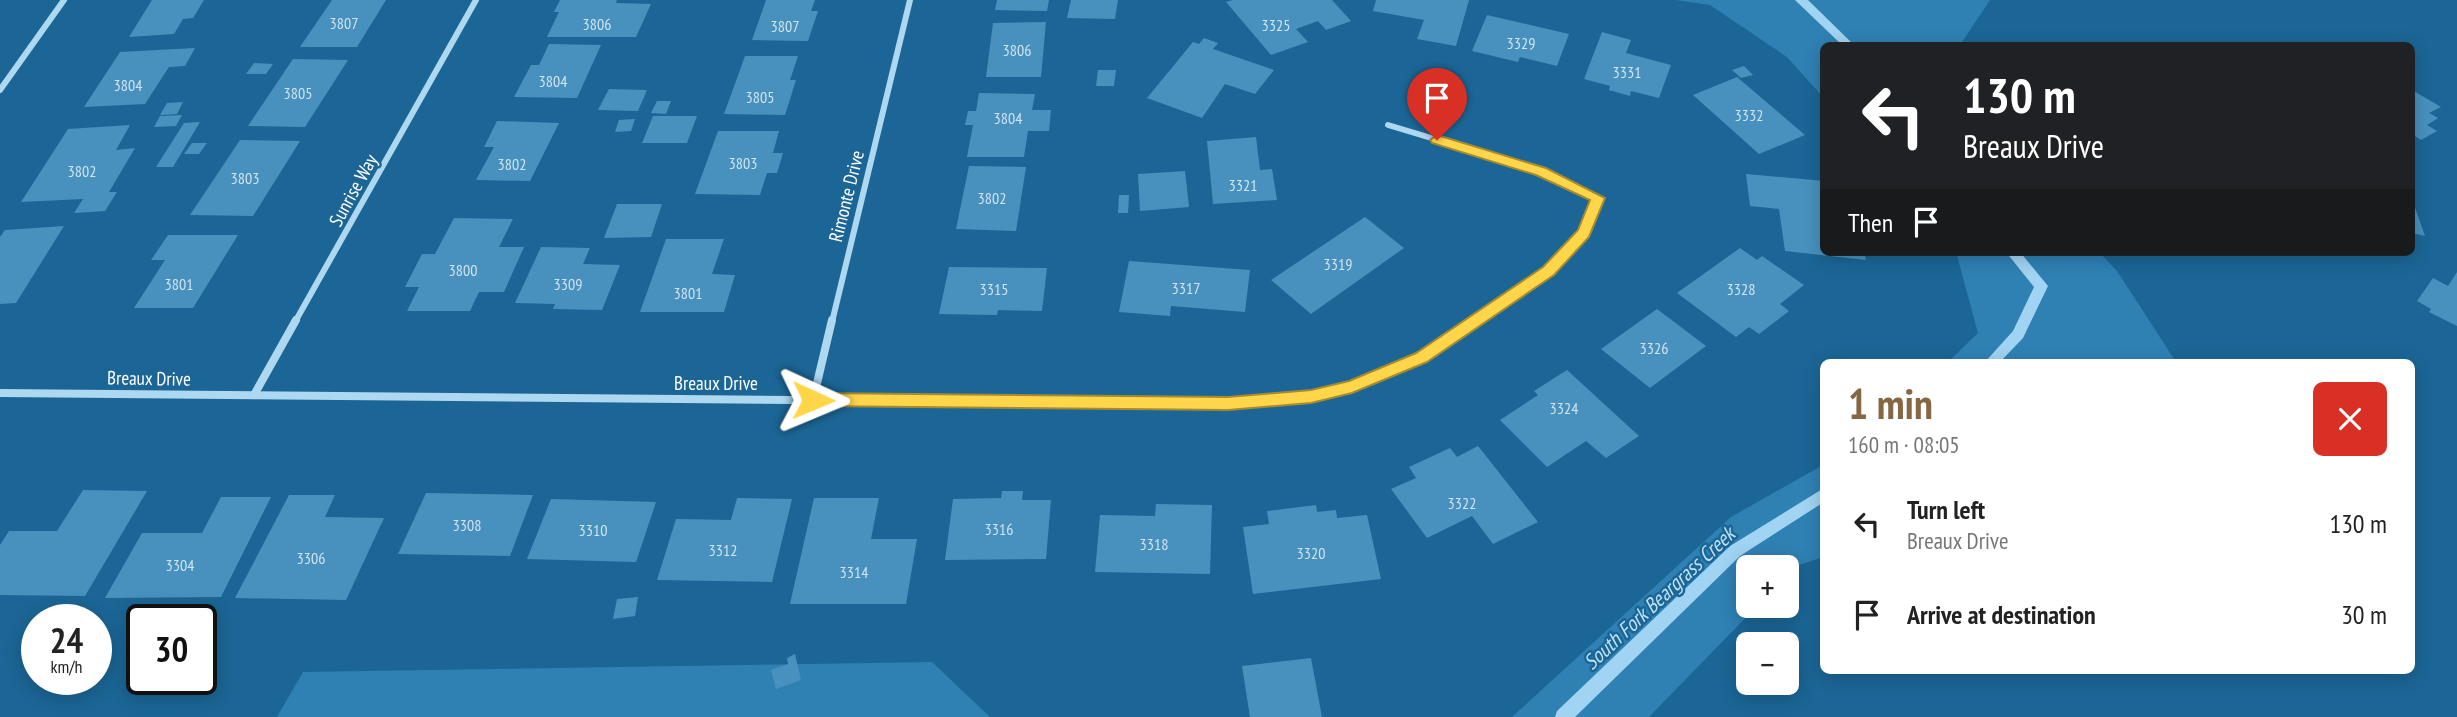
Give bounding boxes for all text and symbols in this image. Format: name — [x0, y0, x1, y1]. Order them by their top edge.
house number: 3807 — [330, 13, 358, 33]
house number: 3806 — [583, 14, 611, 34]
house number: 3325 — [1262, 15, 1290, 35]
house number: 3807 — [771, 16, 799, 36]
house number: 3329 — [1507, 33, 1535, 53]
house number: 3806 — [1003, 40, 1031, 60]
house number: 3331 — [1613, 62, 1641, 82]
text: 130 m — [1963, 63, 2076, 127]
pin — [1407, 68, 1467, 140]
icon: left — [1848, 70, 1939, 161]
house number: 3804 — [539, 71, 567, 91]
house number: 3804 — [114, 75, 142, 95]
icon: arrive — [1418, 79, 1456, 117]
house number: 3805 — [284, 83, 312, 103]
house number: 3805 — [746, 87, 774, 107]
house number: 3332 — [1735, 105, 1763, 125]
house number: 3804 — [994, 108, 1022, 128]
text: Breaux Drive — [1963, 125, 2104, 167]
street label: Rimonte Drive — [823, 148, 869, 244]
street label: Sunrise Way — [323, 149, 383, 230]
house number: 3803 — [729, 153, 757, 173]
house number: 3802 — [498, 154, 526, 174]
house number: 3802 — [68, 161, 96, 181]
house number: 3803 — [231, 168, 259, 188]
house number: 3321 — [1229, 175, 1257, 195]
house number: 3802 — [978, 188, 1006, 208]
icon: arrive — [1907, 203, 1945, 241]
text: Then — [1848, 206, 1893, 239]
house number: 3319 — [1324, 254, 1352, 274]
house number: 3800 — [449, 260, 477, 280]
house number: 3801 — [165, 274, 193, 294]
house number: 3309 — [554, 274, 582, 294]
house number: 3317 — [1172, 278, 1200, 298]
house number: 3315 — [980, 279, 1008, 299]
house number: 3328 — [1727, 279, 1755, 299]
house number: 3801 — [674, 283, 702, 303]
house number: 3326 — [1640, 338, 1668, 358]
position arrow — [776, 363, 850, 437]
street label: Breaux Drive — [107, 365, 191, 391]
street label: Breaux Drive — [674, 371, 758, 395]
text: 1 min — [1848, 376, 1933, 431]
button: close — [2313, 382, 2387, 456]
house number: 3324 — [1550, 398, 1578, 418]
text: 160 m · 08:05 — [1848, 430, 1960, 459]
house number: 3322 — [1448, 493, 1476, 513]
text: Turn left — [1907, 493, 1985, 526]
icon: left — [1848, 505, 1886, 543]
text: 130 m — [2329, 507, 2387, 540]
house number: 3308 — [453, 515, 481, 535]
house number: 3316 — [985, 519, 1013, 539]
water label: South Fork Beargrass Creek — [1578, 519, 1742, 675]
house number: 3310 — [579, 520, 607, 540]
text: Breaux Drive — [1907, 526, 2008, 555]
house number: 3318 — [1140, 534, 1168, 554]
house number: 3312 — [709, 540, 737, 560]
house number: 3320 — [1297, 543, 1325, 563]
house number: 3306 — [297, 548, 325, 568]
house number: 3304 — [166, 555, 194, 575]
map controls — [1736, 555, 1799, 695]
button: + — [1736, 555, 1799, 618]
house number: 3314 — [840, 562, 868, 582]
icon: arrive — [1848, 596, 1886, 634]
text: Arrive at destination — [1907, 598, 2096, 631]
text: 30 m — [2341, 598, 2387, 631]
speed limit sign: 30 — [126, 604, 217, 695]
text: 24 — [50, 617, 83, 663]
button: − — [1736, 632, 1799, 695]
text: km/h — [51, 655, 82, 678]

